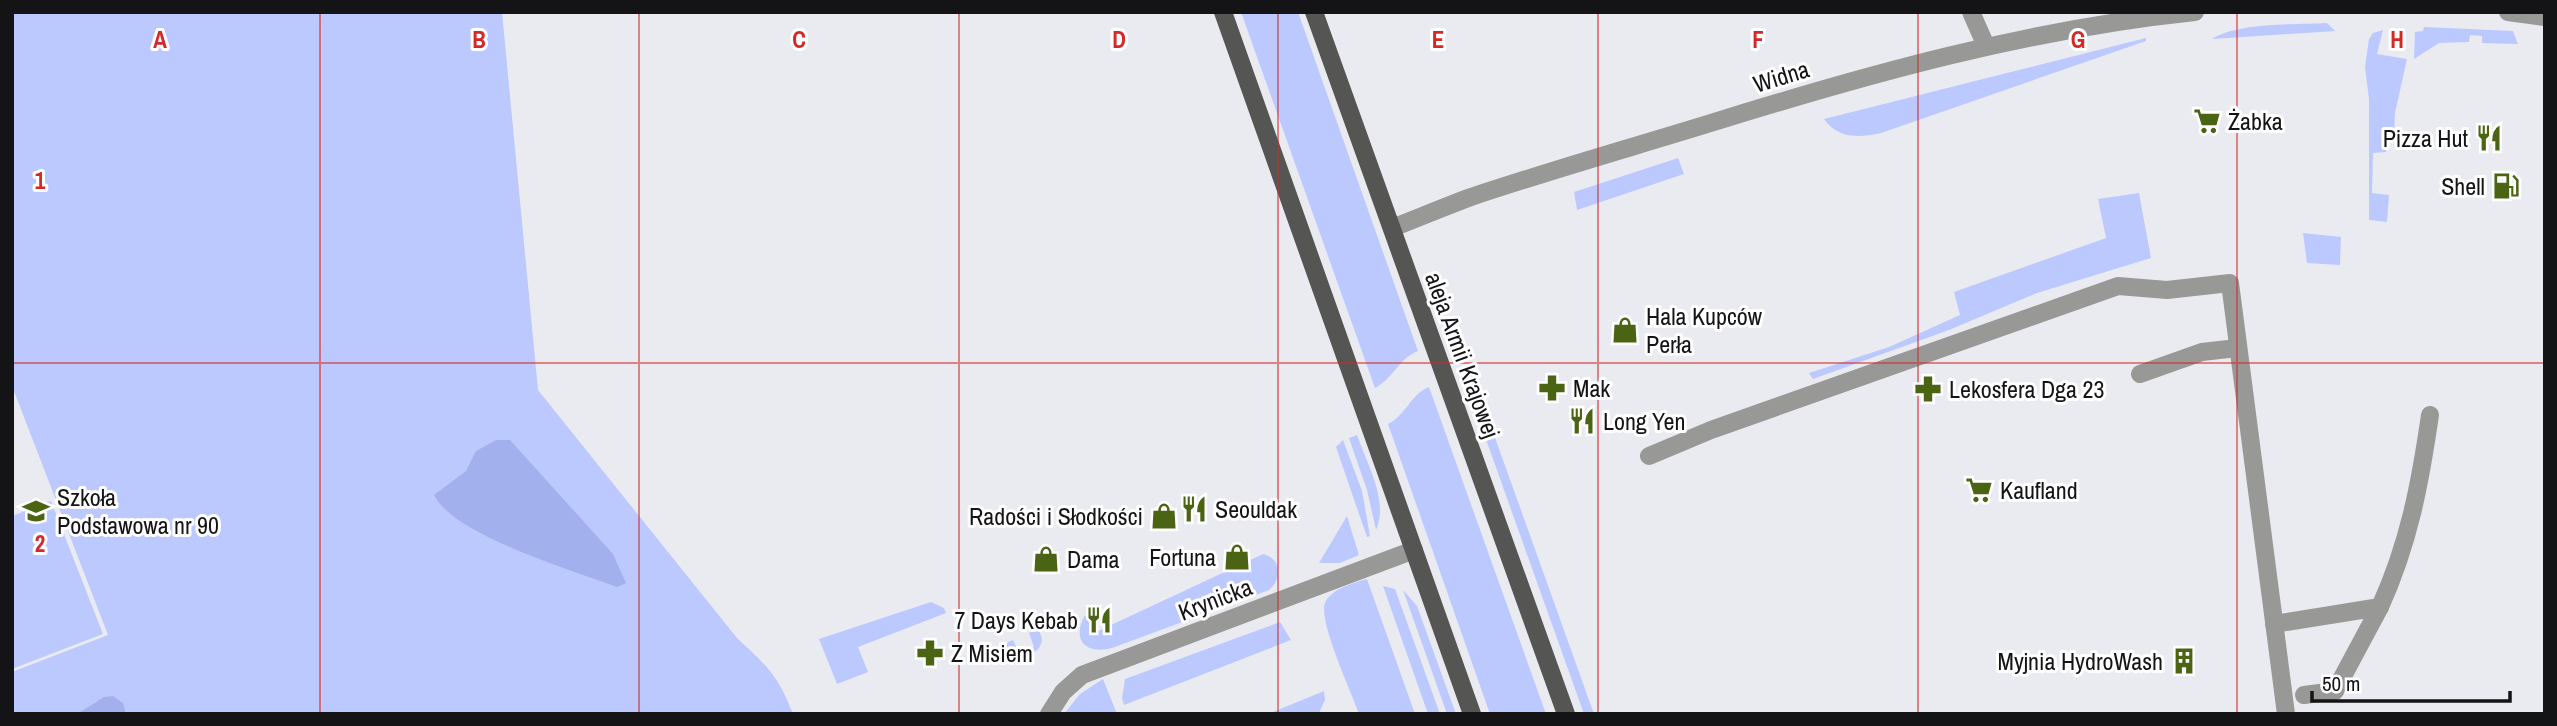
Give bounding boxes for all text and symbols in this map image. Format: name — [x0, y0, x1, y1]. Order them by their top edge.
text: A — [153, 24, 167, 55]
text: B — [472, 24, 486, 55]
text: C — [792, 24, 806, 55]
text: D — [1112, 24, 1126, 55]
text: E — [1432, 24, 1444, 55]
text: F — [1752, 24, 1764, 55]
text: G — [2071, 24, 2085, 55]
text: H — [2390, 24, 2404, 55]
street label: Widna — [1749, 52, 1813, 100]
place label: Żabka — [2228, 105, 2283, 137]
supermarket icon: Żabka — [2192, 106, 2222, 136]
place label: Pizza Hut — [2383, 122, 2469, 154]
restaurant icon: Pizza Hut — [2474, 123, 2504, 153]
text: 1 — [35, 165, 46, 196]
place label: Shell — [2441, 170, 2485, 202]
fuel station icon: Shell — [2491, 171, 2521, 201]
street label: aleja Armii Krajowej — [1418, 268, 1508, 442]
place label: Hala Kupców Perła — [1646, 300, 1763, 360]
shop icon: Hala Kupców Perła — [1610, 315, 1640, 345]
place label: Mak — [1573, 372, 1610, 404]
pharmacy icon: Mak — [1537, 373, 1567, 403]
place label: Lekosfera Dga 23 — [1949, 373, 2104, 405]
pharmacy icon: Lekosfera Dga 23 — [1913, 374, 1943, 404]
place label: Long Yen — [1603, 405, 1685, 437]
restaurant icon: Long Yen — [1567, 406, 1597, 436]
place label: Kaufland — [2000, 474, 2078, 506]
supermarket icon: Kaufland — [1964, 475, 1994, 505]
place label: Szkoła Podstawowa nr 90 — [57, 481, 219, 541]
place label: Seouldak — [1215, 493, 1297, 525]
restaurant icon: Seouldak — [1179, 494, 1209, 524]
school or university icon: Szkoła Podstawowa nr 90 — [21, 496, 51, 526]
place label: Radości i Słodkości — [969, 500, 1143, 532]
shop icon: Radości i Słodkości — [1149, 501, 1179, 531]
text: 2 — [35, 528, 45, 559]
place label: Fortuna — [1149, 541, 1216, 573]
shop icon: Fortuna — [1222, 542, 1252, 572]
place label: Dama — [1067, 543, 1120, 575]
shop icon: Dama — [1031, 544, 1061, 574]
street label: Krynicka — [1174, 570, 1257, 628]
place label: 7 Days Kebab — [954, 604, 1078, 636]
restaurant icon: 7 Days Kebab — [1084, 605, 1114, 635]
place label: Z Misiem — [951, 637, 1033, 669]
pharmacy icon: Z Misiem — [915, 638, 945, 668]
place label: Myjnia HydroWash — [1997, 645, 2163, 677]
building icon: Myjnia HydroWash — [2169, 646, 2199, 676]
scale bar — [2312, 660, 2510, 704]
text: 50 m — [2322, 669, 2360, 698]

